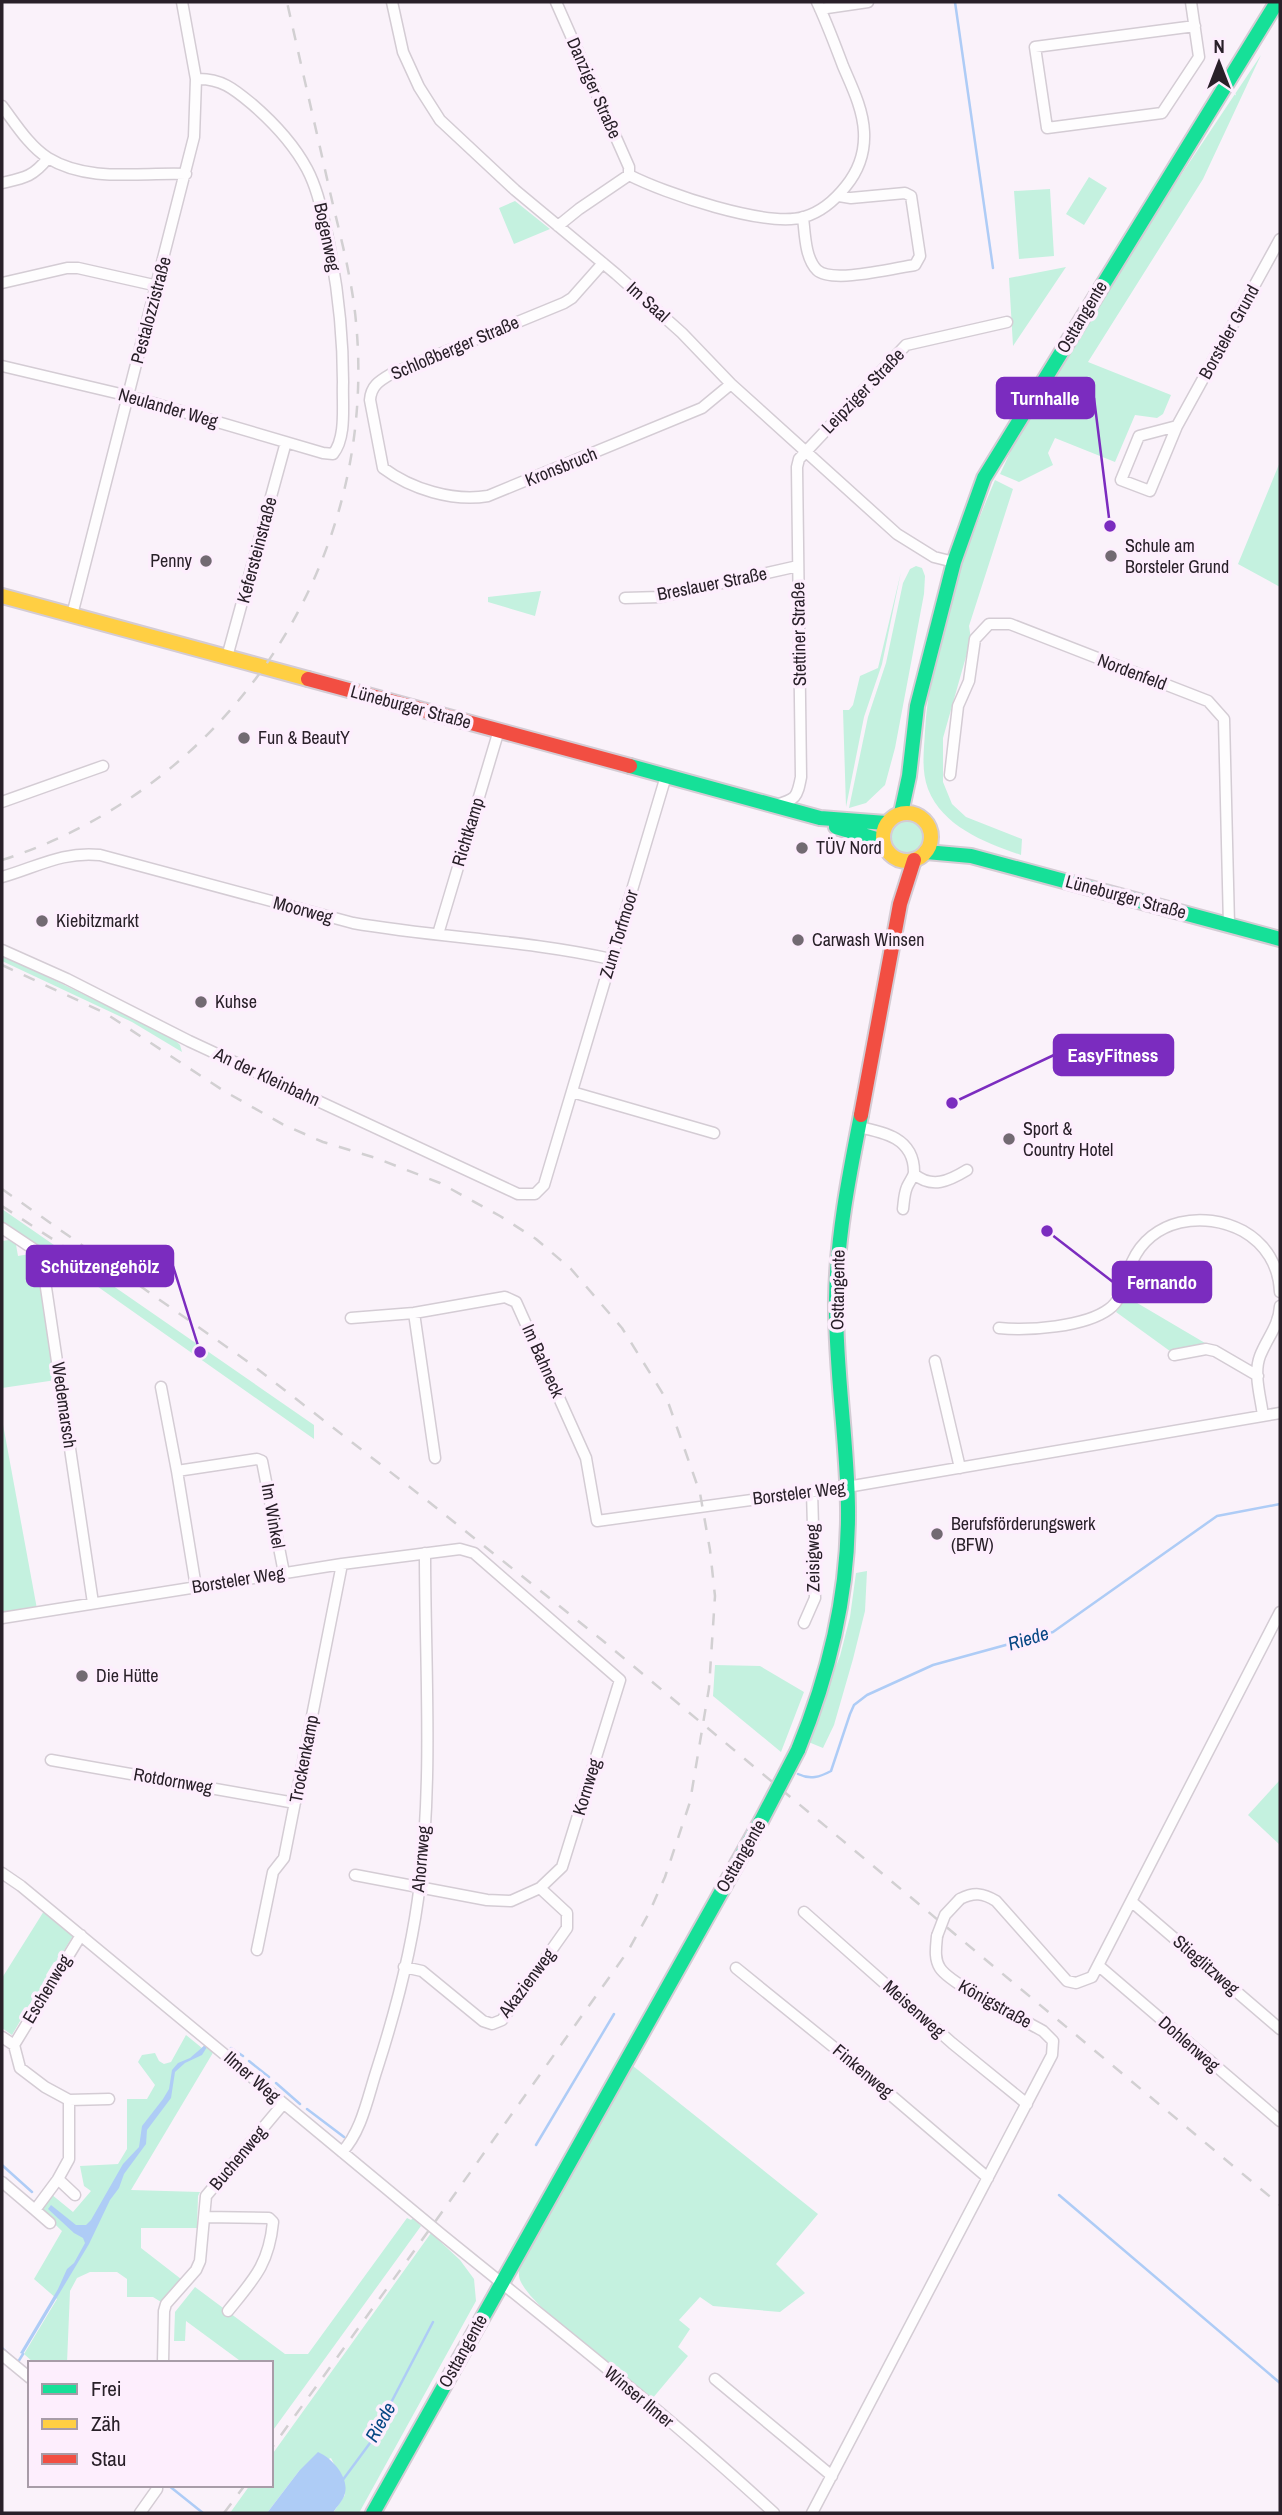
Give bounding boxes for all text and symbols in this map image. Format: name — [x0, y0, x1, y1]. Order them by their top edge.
north arrow — [1184, 28, 1254, 98]
street label: Danziger Straße — [561, 33, 628, 142]
text: N — [1213, 33, 1225, 59]
street label: Bogenweg — [308, 200, 347, 274]
street label: Pestalozzistraße — [124, 254, 177, 366]
street label: Im Saal — [621, 276, 675, 328]
street label: Osttangente — [1050, 276, 1113, 358]
street label: Borsteler Grund — [1192, 280, 1265, 383]
street label: Schloßberger Straße — [387, 309, 523, 386]
street label: Leipziger Straße — [815, 342, 910, 439]
callout: Turnhalle — [997, 378, 1094, 418]
street label: Neulander Weg — [116, 381, 222, 434]
text: Turnhalle — [1011, 385, 1080, 411]
street label: Kronsbruch — [521, 441, 600, 492]
street label: Kefersteinstraße — [230, 494, 283, 606]
place label: Schule am Borsteler Grund — [1125, 533, 1229, 579]
place label: Penny — [150, 548, 193, 573]
marker: Schule am Borsteler Grund — [1103, 548, 1119, 564]
marker: Penny — [198, 553, 214, 569]
street label: Breslauer Straße — [655, 561, 769, 606]
street label: Stettiner Straße — [785, 582, 812, 686]
street label: Nordenfeld — [1094, 647, 1170, 696]
street label: Lüneburger Straße — [348, 678, 474, 735]
place label: Fun & BeautY — [258, 725, 350, 750]
marker: Fun & BeautY — [236, 730, 252, 746]
street label: Richtkamp — [445, 794, 490, 869]
place label: TÜV Nord — [816, 835, 882, 860]
marker: TÜV Nord — [794, 840, 810, 856]
street label: Lüneburger Straße — [1063, 868, 1189, 925]
street label: Zum Torfmoor — [593, 886, 644, 981]
street label: Moorweg — [271, 890, 336, 930]
place label: Kiebitzmarkt — [56, 908, 139, 933]
marker: Kiebitzmarkt — [34, 913, 50, 929]
place label: Carwash Winsen — [812, 927, 924, 952]
marker: Carwash Winsen — [790, 932, 806, 948]
place label: Kuhse — [215, 989, 257, 1014]
marker: Kuhse — [193, 994, 209, 1010]
callout: EasyFitness — [1054, 1035, 1173, 1075]
street label: An der Kleinbahn — [209, 1041, 324, 1112]
text: EasyFitness — [1068, 1042, 1158, 1068]
place label: Sport & Country Hotel — [1023, 1116, 1113, 1162]
marker: Sport & Country Hotel — [1001, 1131, 1017, 1147]
callout: Schützengehölz — [27, 1246, 173, 1286]
street label: Osttangente — [824, 1250, 851, 1330]
text: Schützengehölz — [41, 1253, 160, 1279]
callout: Fernando — [1113, 1262, 1211, 1302]
text: Fernando — [1127, 1269, 1197, 1295]
street label: Im Bahneck — [516, 1320, 571, 1402]
street label: Wedemarsch — [46, 1360, 83, 1450]
street label: Borsteler Weg — [751, 1474, 848, 1511]
street label: Im Winkel — [255, 1481, 292, 1550]
place label: Berufsförderungswerk (BFW) — [951, 1511, 1096, 1557]
street label: Zeisigweg — [799, 1523, 826, 1592]
marker: Berufsförderungswerk (BFW) — [929, 1526, 945, 1542]
street label: Borsteler Weg — [190, 1560, 287, 1599]
water label: Riede — [1004, 1619, 1052, 1657]
place label: Die Hütte — [96, 1663, 158, 1688]
marker: Die Hütte — [74, 1668, 90, 1684]
street label: Trockenkamp — [283, 1713, 324, 1805]
street label: Kornweg — [566, 1755, 607, 1818]
street label: Rotdornweg — [132, 1761, 215, 1800]
street label: Osttangente — [710, 1815, 772, 1897]
street label: Ahornweg — [405, 1824, 436, 1894]
street label: Stieglitzweg — [1168, 1929, 1245, 2001]
street label: Akazienweg — [492, 1942, 561, 2023]
street label: Eschenweg — [16, 1949, 77, 2028]
street label: Königstraße — [954, 1973, 1036, 2034]
street label: Meisenweg — [878, 1974, 951, 2044]
street label: Dohlenweg — [1153, 2010, 1226, 2078]
street label: Finkenweg — [828, 2038, 900, 2104]
street label: Ilmer Weg — [219, 2045, 286, 2109]
street label: Buchenweg — [203, 2119, 272, 2195]
street label: Osttangente — [432, 2310, 493, 2392]
street label: Winser Ilmer — [599, 2360, 679, 2433]
legend — [28, 2361, 273, 2487]
text: Frei — [91, 2374, 122, 2403]
water label: Riede — [359, 2398, 401, 2446]
text: Zäh — [91, 2409, 121, 2438]
text: Stau — [91, 2444, 126, 2473]

